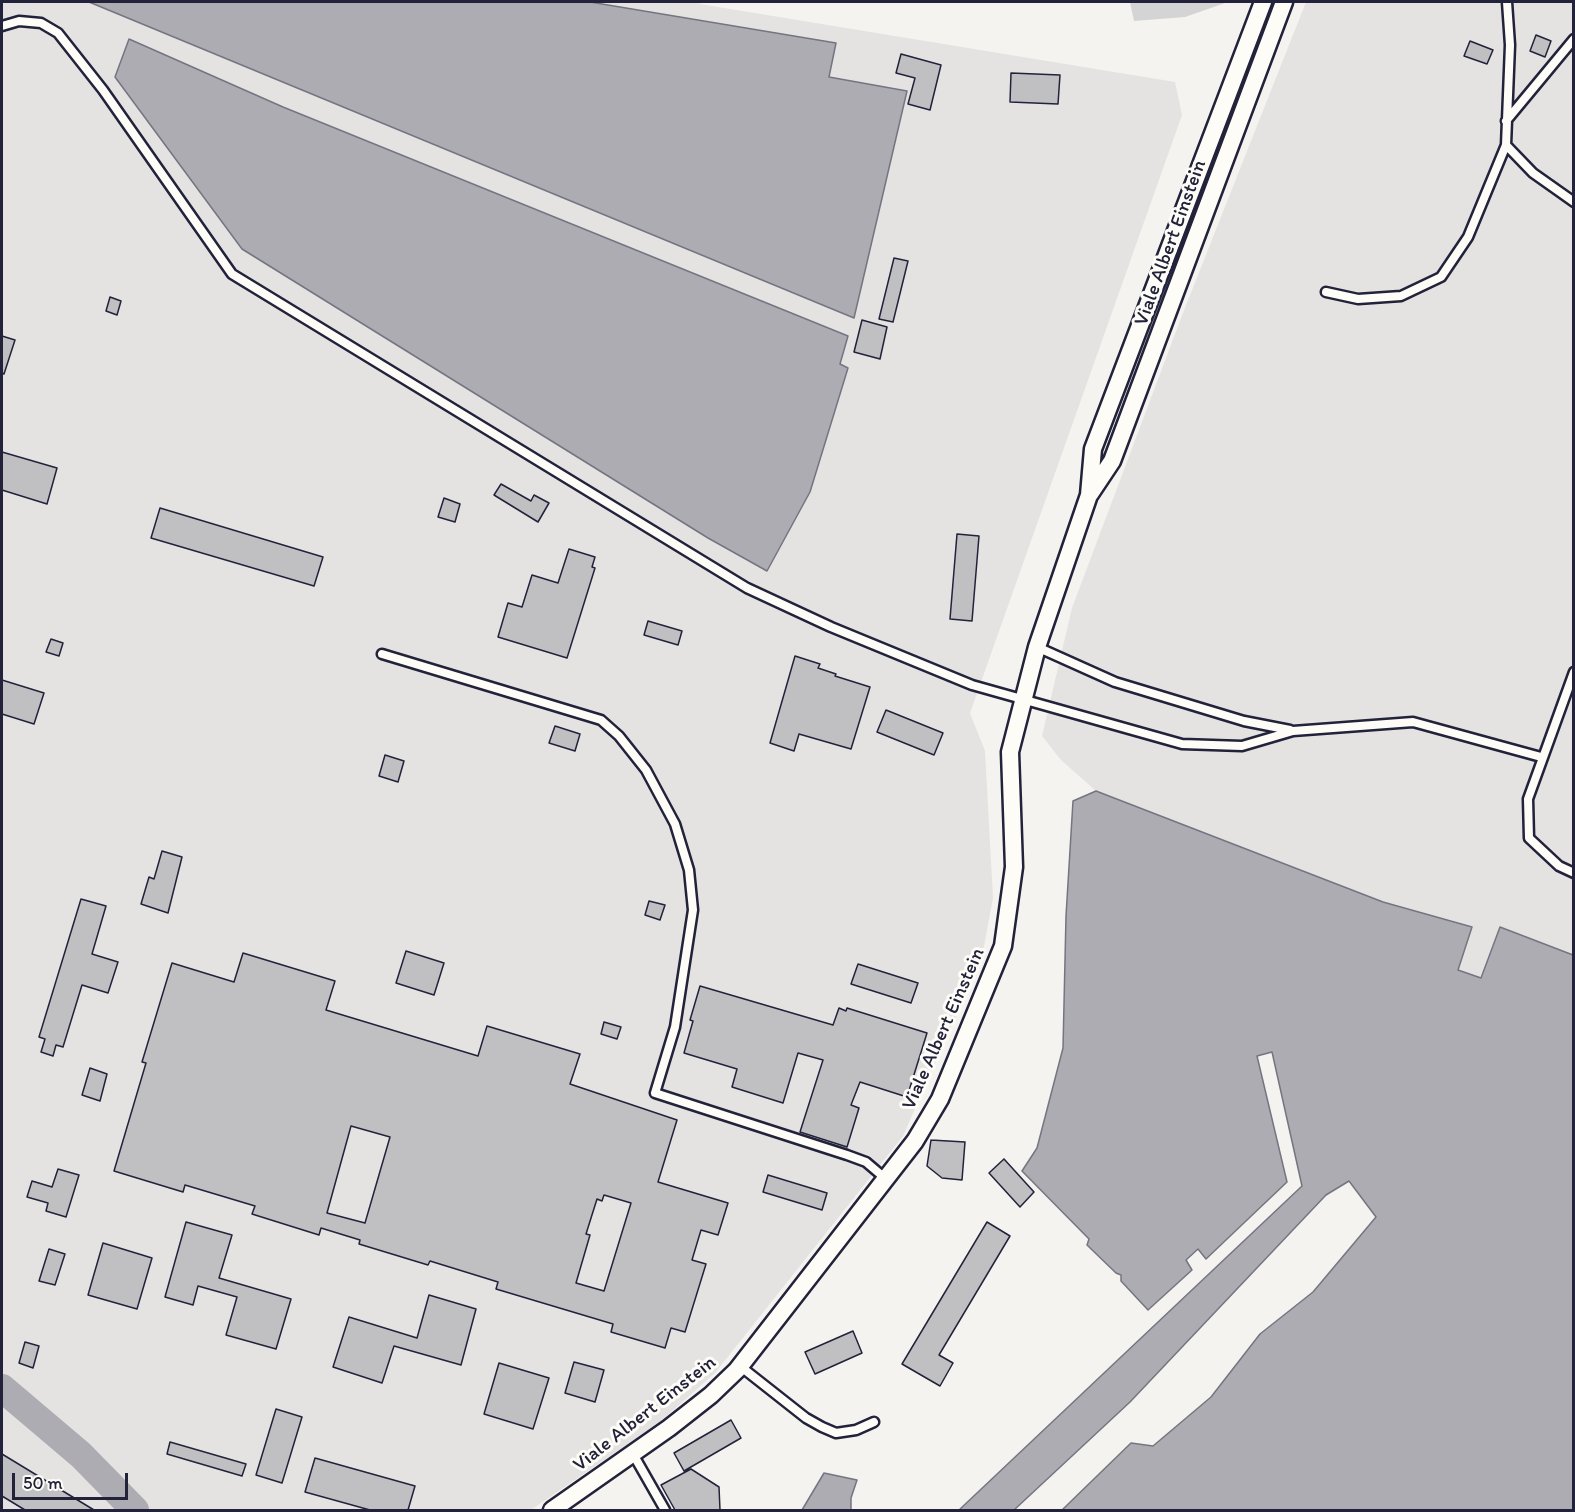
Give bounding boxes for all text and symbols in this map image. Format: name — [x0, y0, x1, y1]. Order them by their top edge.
street label: Viale Albert Einstein — [1130, 157, 1212, 329]
street label: Viale Albert Einstein — [898, 944, 990, 1114]
street label: Viale Albert Einstein — [569, 1351, 721, 1477]
scale bar — [15, 1461, 130, 1499]
text: 50 m — [23, 1472, 63, 1494]

